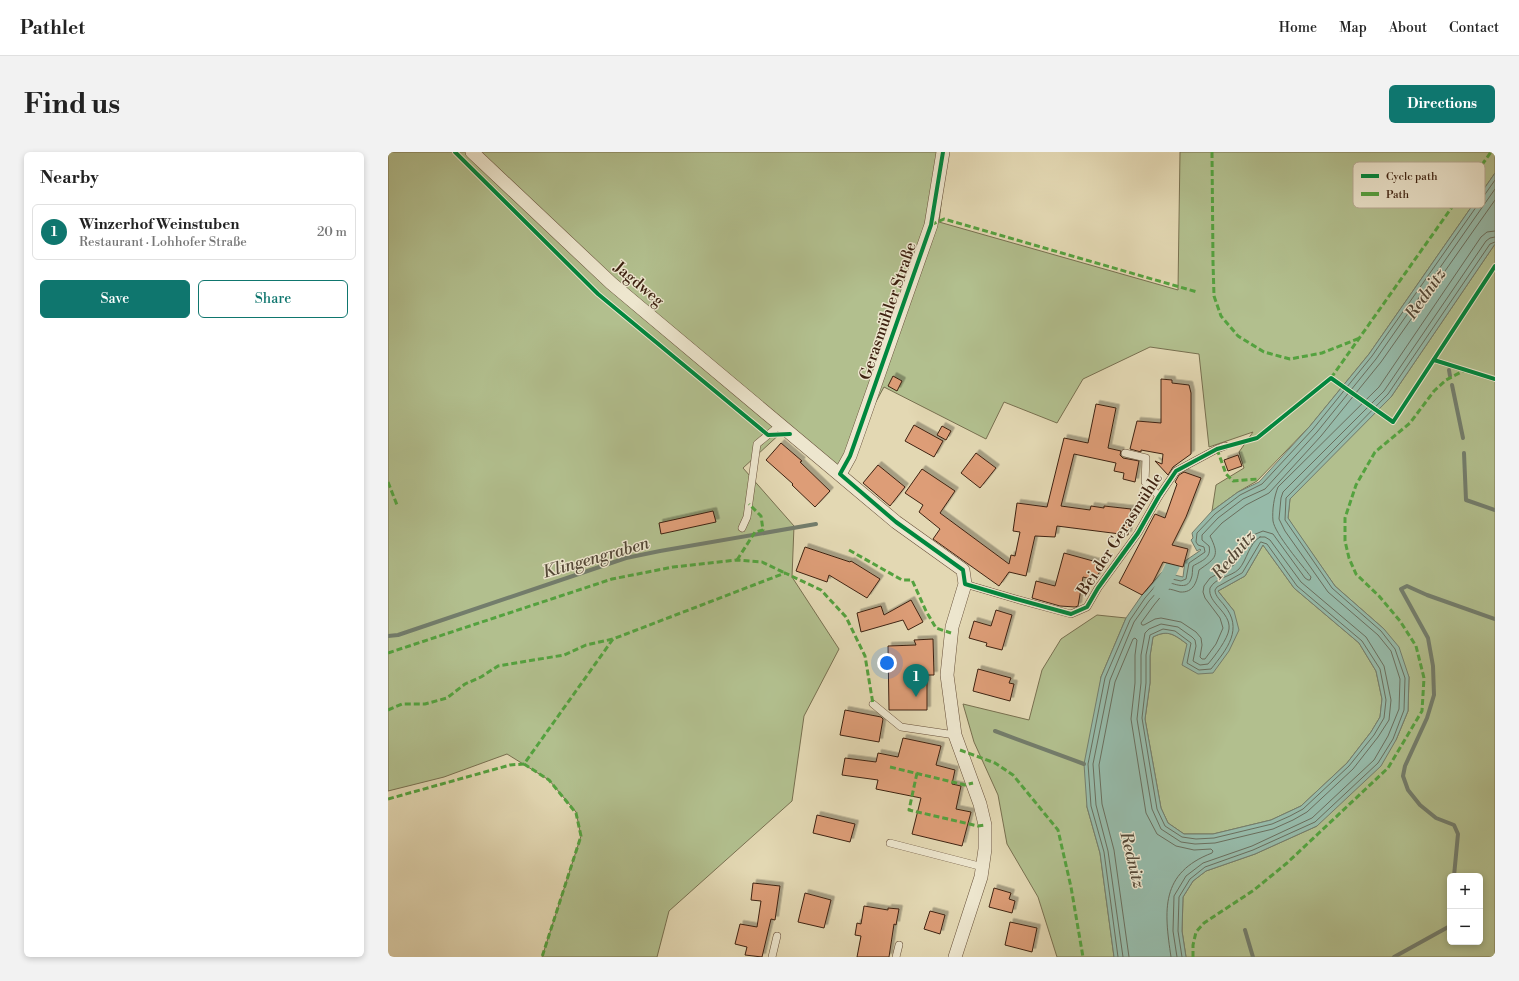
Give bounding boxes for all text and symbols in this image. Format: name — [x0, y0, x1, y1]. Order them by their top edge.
text: Pathlet — [20, 16, 85, 40]
text: Home — [1279, 19, 1317, 37]
text: Map — [1339, 19, 1367, 37]
text: About — [1389, 19, 1427, 37]
text: Contact — [1449, 19, 1499, 37]
button: Directions — [1389, 85, 1495, 123]
text: Find us — [24, 87, 120, 122]
legend — [1353, 162, 1485, 208]
text: Nearby — [40, 167, 99, 189]
text: Cycle path — [1386, 170, 1438, 184]
text: Path — [1386, 188, 1410, 202]
text: Winzerhof Weinstuben — [79, 215, 240, 234]
text: 1 — [51, 224, 57, 240]
text: 20 m — [317, 224, 347, 240]
text: Restaurant · Lohhofer Straße — [79, 234, 247, 250]
street label: Gerasmühler Straße — [855, 239, 921, 383]
street label: Jagdweg — [609, 256, 669, 311]
water label: Rednitz — [1400, 264, 1452, 325]
button: Save — [40, 280, 190, 318]
button: Share — [198, 280, 348, 318]
street label: Bei der Gerasmühle — [1072, 469, 1167, 600]
water label: Rednitz — [1206, 526, 1261, 585]
water label: Klingengraben — [540, 532, 652, 584]
your location — [877, 653, 897, 673]
pin: 1 — [903, 664, 929, 697]
water label: Rednitz — [1114, 828, 1150, 891]
map controls — [1447, 873, 1483, 945]
button: + — [1447, 873, 1483, 909]
button: − — [1447, 909, 1483, 945]

